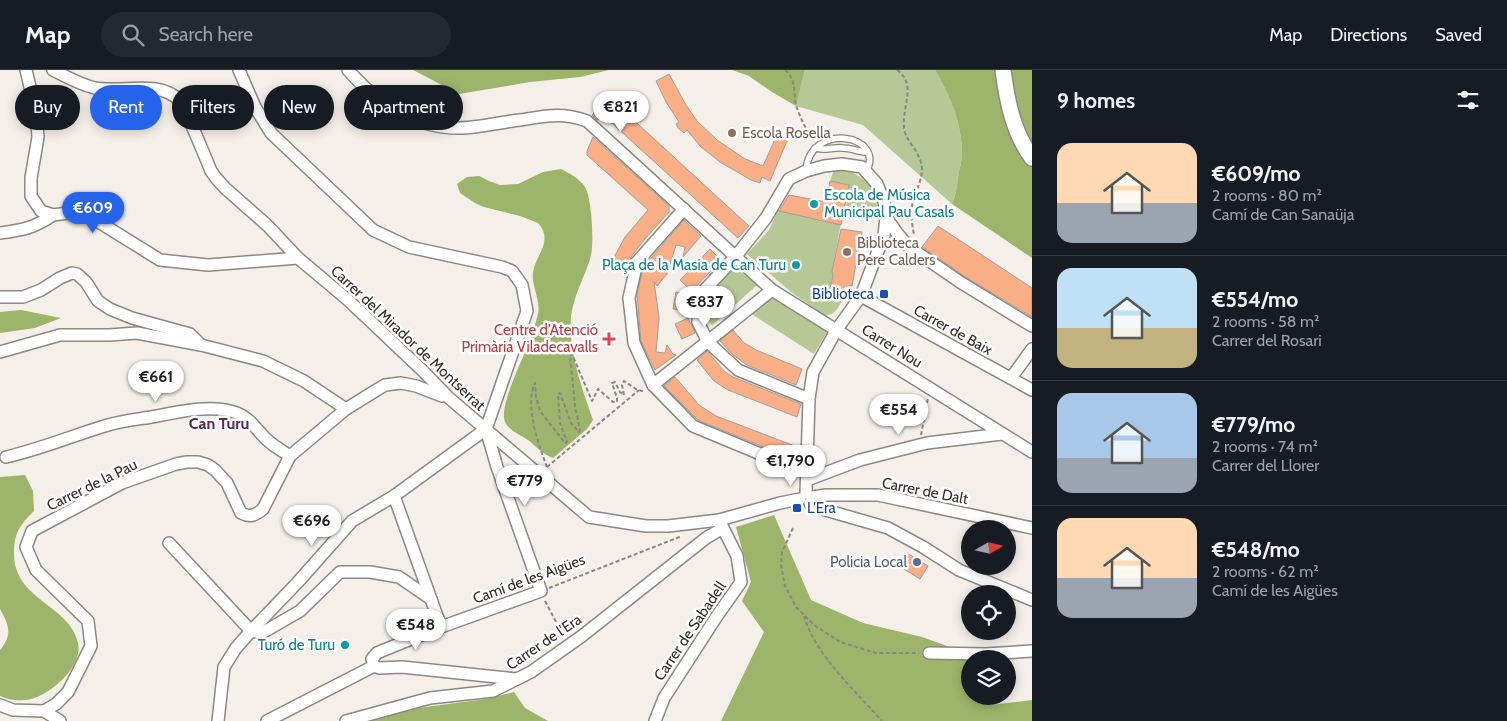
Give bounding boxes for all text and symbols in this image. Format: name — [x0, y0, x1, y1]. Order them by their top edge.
search box — [101, 12, 451, 57]
text: Map — [25, 20, 71, 49]
icon: search — [119, 21, 147, 49]
text: Search here — [159, 23, 253, 46]
text: Map — [1269, 24, 1302, 46]
text: Directions — [1330, 24, 1407, 46]
text: Saved — [1435, 24, 1482, 46]
chip: Buy — [15, 85, 80, 130]
chip: Rent — [90, 85, 162, 130]
chip: Filters — [172, 85, 254, 130]
chip: New — [264, 85, 334, 130]
chip: Apartment — [344, 85, 463, 130]
icon: filters — [1454, 86, 1482, 114]
text: 9 homes — [1057, 88, 1135, 113]
pin: €821 — [591, 90, 651, 133]
text: €821 — [604, 97, 638, 116]
place label: Escola Rosella — [742, 124, 831, 142]
marker: Escola Rosella — [726, 127, 738, 139]
text: €609/mo — [1212, 161, 1300, 186]
icon: home — [1097, 163, 1157, 223]
place label: Escola de Música Municipal Pau Casals — [824, 186, 954, 221]
text: 2 rooms · 80 m² — [1212, 186, 1322, 205]
pin: €609 — [63, 191, 123, 234]
text: €609 — [73, 198, 113, 217]
marker: Escola de Música Municipal Pau Casals — [808, 198, 820, 210]
text: Camí de Can Sanaüja — [1212, 205, 1354, 224]
place label: Biblioteca Pere Calders — [857, 234, 936, 269]
marker: Biblioteca Pere Calders — [841, 246, 853, 258]
place label: Plaça de la Masia de Can Turu — [602, 256, 786, 274]
marker: Plaça de la Masia de Can Turu — [790, 259, 802, 271]
street label: Carrer del Mirador de Montserrat — [327, 262, 489, 414]
place label: Biblioteca — [812, 285, 875, 303]
pin: €837 — [675, 286, 735, 328]
text: €554/mo — [1212, 287, 1298, 312]
marker: Biblioteca — [878, 288, 890, 300]
icon: home — [1097, 288, 1157, 348]
text: €837 — [687, 292, 723, 311]
street label: Carrer de Baix — [910, 301, 996, 359]
text: 2 rooms · 58 m² — [1212, 312, 1319, 331]
street label: Carrer Nou — [858, 320, 926, 372]
place label: Centre d'Atenció Primària Viladecavalls — [462, 321, 598, 356]
text: Carrer del Rosari — [1212, 331, 1322, 350]
marker: Centre d'Atenció Primària Viladecavalls — [602, 332, 616, 346]
pin: €661 — [126, 360, 186, 403]
text: €661 — [139, 367, 173, 386]
pin: €554 — [869, 394, 929, 436]
text: €554 — [880, 400, 918, 419]
text: €779/mo — [1212, 412, 1295, 437]
icon: home — [1097, 413, 1157, 473]
district label: Can Turu — [189, 414, 249, 433]
text: 2 rooms · 74 m² — [1212, 437, 1318, 456]
pin: €1,790 — [750, 444, 832, 487]
text: €1,790 — [767, 451, 815, 470]
street label: Carrer de la Pau — [44, 455, 140, 515]
text: Carrer del Llorer — [1212, 456, 1319, 475]
pin: €779 — [495, 464, 555, 507]
text: €779 — [507, 471, 543, 490]
street label: Carrer de Dalt — [880, 474, 970, 508]
place label: L'Era — [807, 499, 837, 517]
marker: L'Era — [791, 502, 803, 514]
pin: €696 — [282, 504, 342, 547]
text: €696 — [293, 511, 331, 530]
north arrow — [961, 520, 1016, 575]
map controls — [961, 520, 1016, 705]
text: €548/mo — [1212, 537, 1300, 562]
icon: home — [1097, 538, 1157, 598]
street label: Camí de les Aigües — [471, 550, 587, 608]
place label: Policia Local — [830, 553, 907, 571]
marker: Policia Local — [911, 556, 923, 568]
text: 2 rooms · 62 m² — [1212, 562, 1319, 581]
street label: Carrer de Sabadell — [650, 578, 730, 684]
text: Camí de les Aigües — [1212, 581, 1338, 600]
button: locate — [961, 585, 1016, 640]
pin: €548 — [386, 608, 446, 651]
street label: Carrer de l'Era — [503, 610, 586, 674]
text: €548 — [397, 615, 435, 634]
place label: Turó de Turu — [258, 636, 335, 654]
marker: Turó de Turu — [339, 639, 351, 651]
button: layers — [961, 650, 1016, 705]

